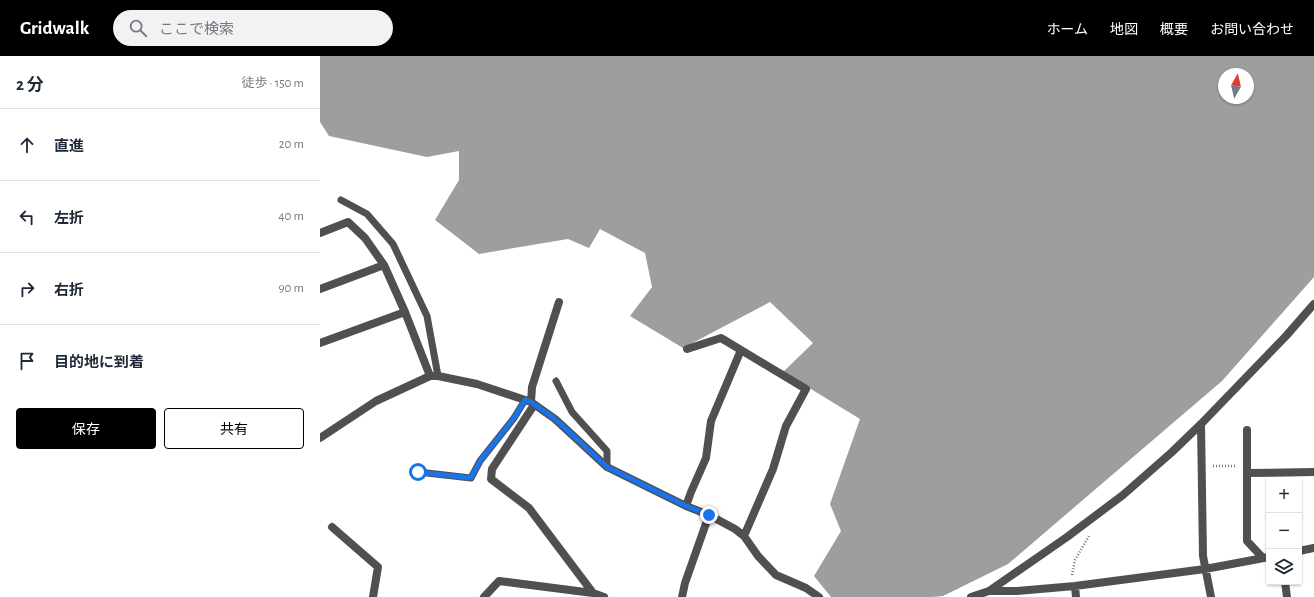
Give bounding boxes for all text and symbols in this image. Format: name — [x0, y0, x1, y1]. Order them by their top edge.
search box — [113, 10, 393, 46]
icon: search — [127, 17, 149, 39]
text: Gridwalk — [20, 19, 89, 38]
text: ここで検索 — [159, 22, 234, 37]
text: ホーム — [1046, 23, 1088, 37]
text: 地図 — [1110, 23, 1138, 37]
text: 概要 — [1160, 23, 1188, 37]
text: お問い合わせ — [1210, 23, 1294, 37]
north arrow — [1218, 68, 1254, 104]
text: 2 分 — [16, 76, 44, 93]
text: 徒歩 · 150 m — [241, 77, 304, 90]
icon: ahead — [16, 134, 38, 156]
text: 20 m — [279, 138, 304, 151]
text: 直進 — [54, 139, 84, 154]
icon: left — [16, 206, 38, 228]
text: 40 m — [278, 210, 304, 223]
text: 左折 — [54, 211, 84, 226]
icon: right — [16, 278, 38, 300]
text: 90 m — [278, 282, 304, 295]
text: 右折 — [54, 283, 84, 298]
icon: arrive — [16, 350, 38, 372]
text: 目的地に到着 — [54, 355, 144, 370]
button: 保存 — [16, 408, 156, 449]
button: 共有 — [164, 408, 304, 449]
route start — [409, 463, 427, 481]
map controls — [1266, 477, 1302, 585]
button: + — [1266, 477, 1302, 513]
route end — [700, 506, 718, 524]
button: − — [1266, 513, 1302, 549]
button: layers — [1266, 549, 1302, 585]

